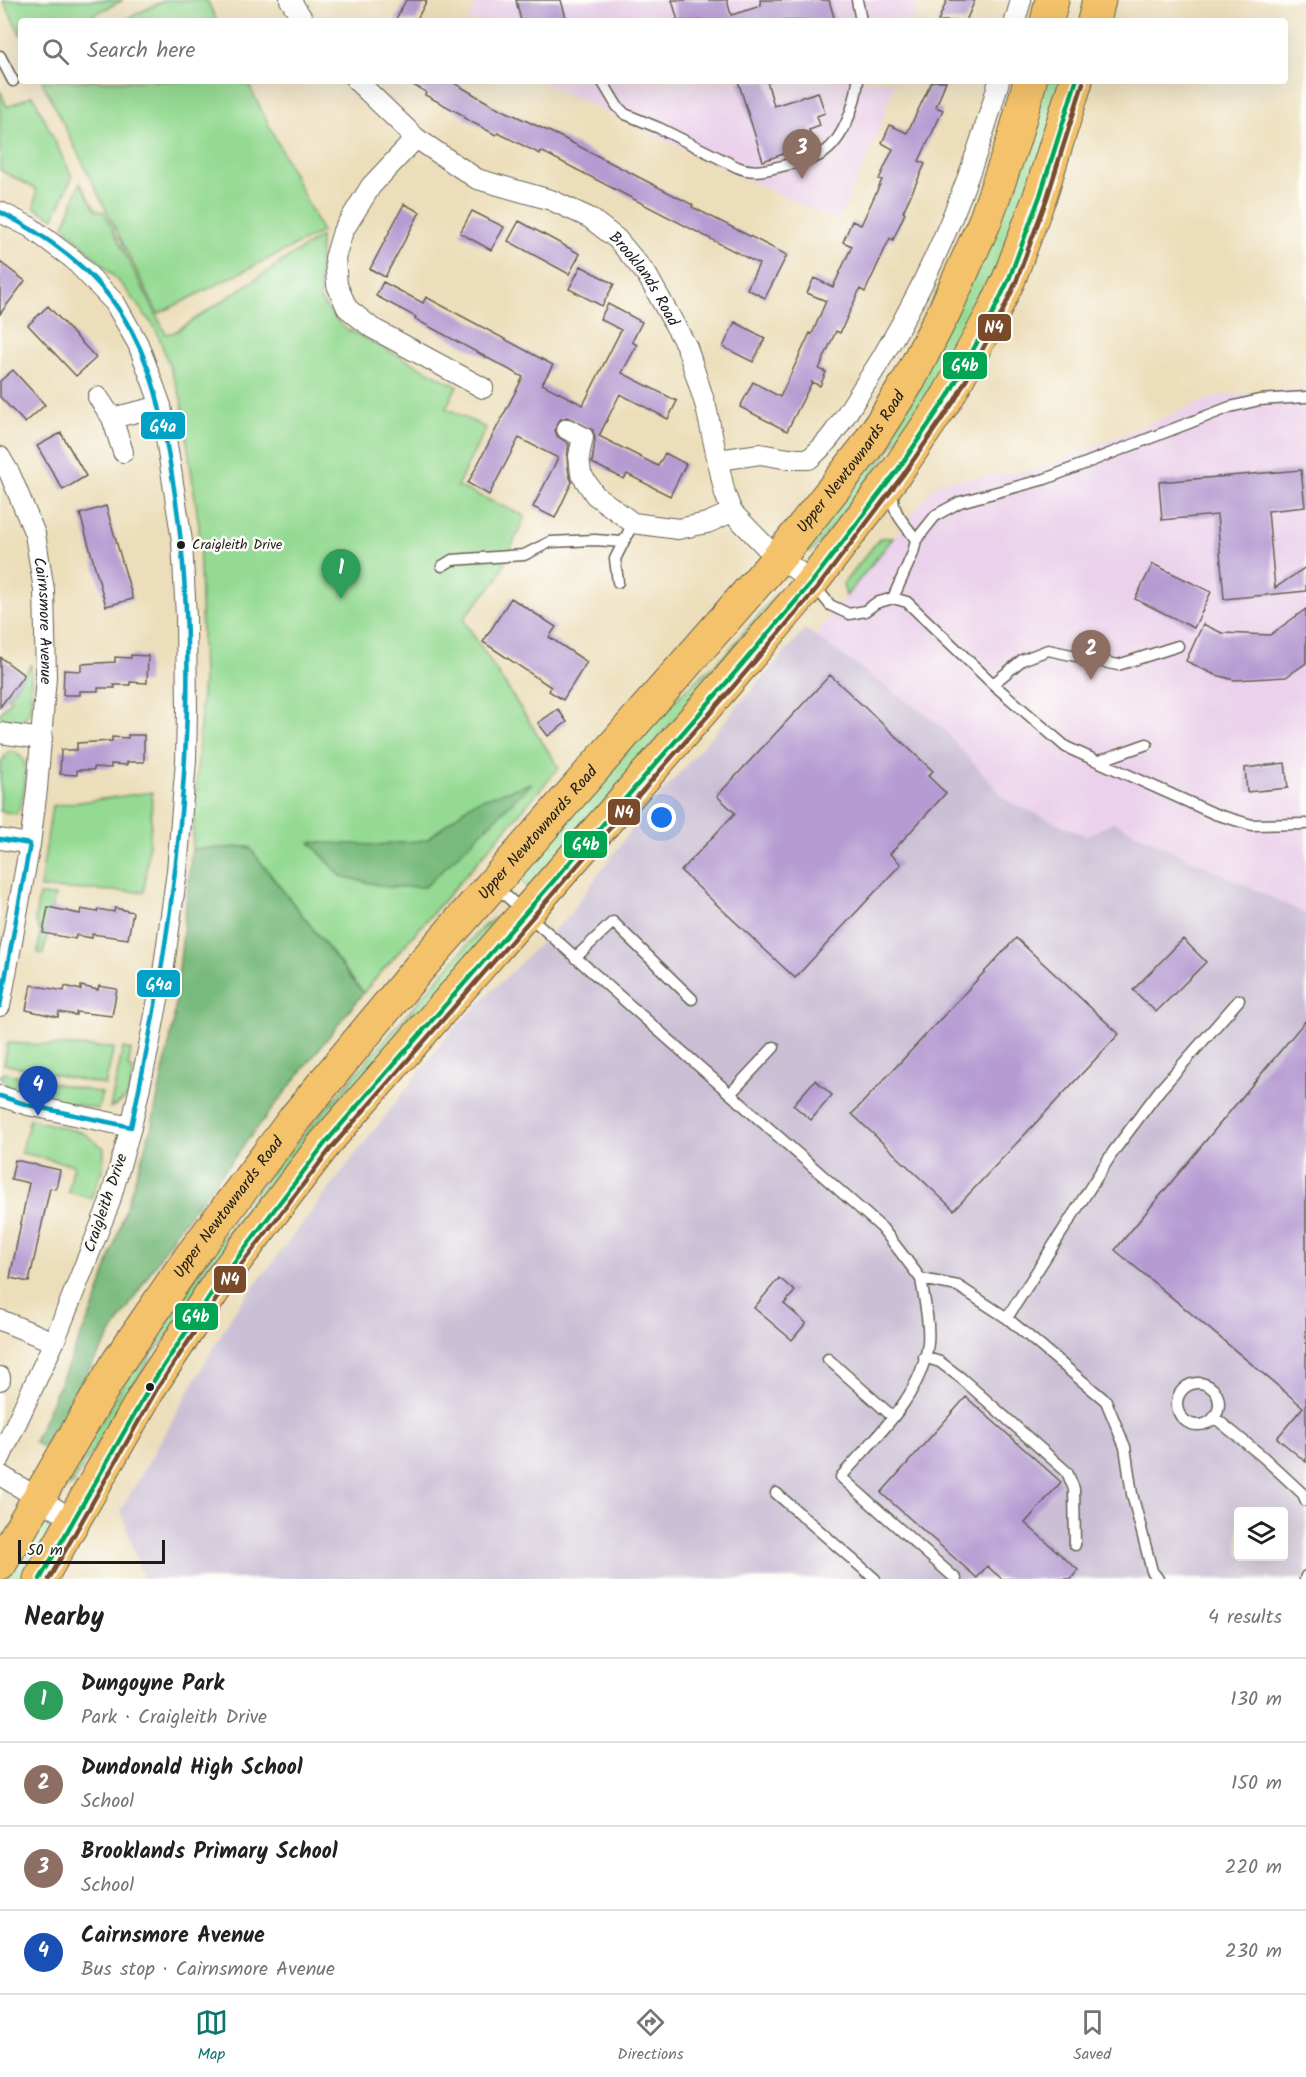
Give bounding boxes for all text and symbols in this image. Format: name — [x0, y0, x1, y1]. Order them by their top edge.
search box — [18, 18, 1288, 84]
text: Search here — [87, 34, 195, 69]
icon: search — [39, 35, 72, 68]
pin: 3 — [782, 130, 822, 179]
street label: Brooklands Road — [604, 225, 686, 332]
line badge: N4 — [977, 313, 1012, 342]
text: N4 — [985, 316, 1004, 341]
line badge: G4b — [942, 351, 988, 380]
text: G4b — [951, 354, 979, 379]
street label: Upper Newtownards Road — [790, 385, 912, 538]
line badge: G4a — [140, 411, 186, 440]
text: G4a — [150, 415, 176, 440]
place label: Craigleith Drive — [192, 534, 283, 556]
marker: Craigleith Drive — [175, 539, 187, 551]
pin: 1 — [322, 550, 360, 599]
street label: Cairnsmore Avenue — [26, 555, 59, 685]
pin: 2 — [1072, 630, 1110, 680]
street label: Upper Newtownards Road — [472, 759, 604, 906]
line badge: N4 — [607, 798, 641, 826]
text: N4 — [615, 801, 634, 826]
your location — [647, 803, 676, 832]
line badge: G4b — [563, 830, 608, 859]
text: G4b — [572, 833, 600, 858]
line badge: G4a — [136, 969, 181, 998]
text: G4a — [146, 973, 172, 998]
pin: 4 — [18, 1066, 57, 1116]
street label: Upper Newtownards Road — [167, 1130, 290, 1283]
street label: Craigleith Drive — [77, 1150, 135, 1256]
line badge: N4 — [213, 1265, 247, 1294]
text: N4 — [221, 1268, 240, 1293]
line badge: G4b — [174, 1302, 219, 1331]
text: G4b — [182, 1305, 210, 1330]
unlabelled marker — [144, 1381, 156, 1393]
map controls — [1234, 1507, 1288, 1561]
button: layers — [1234, 1507, 1288, 1561]
scale bar — [18, 1537, 165, 1564]
text: 50 m — [27, 1538, 63, 1563]
text: Nearby — [24, 1597, 104, 1639]
text: 4 results — [1208, 1602, 1282, 1634]
text: Dungoyne Park — [81, 1667, 224, 1702]
text: 1 — [40, 1684, 47, 1716]
text: 130 m — [1230, 1684, 1282, 1716]
text: Park · Craigleith Drive — [81, 1702, 267, 1734]
text: Dundonald High School — [81, 1751, 303, 1786]
text: 2 — [38, 1768, 49, 1800]
text: 150 m — [1231, 1768, 1282, 1800]
text: School — [81, 1786, 134, 1818]
text: Brooklands Primary School — [81, 1835, 338, 1870]
text: 3 — [38, 1852, 49, 1884]
text: 220 m — [1225, 1852, 1282, 1884]
text: School — [81, 1870, 134, 1902]
text: Cairnsmore Avenue — [81, 1919, 265, 1954]
text: 4 — [38, 1936, 49, 1968]
text: 230 m — [1225, 1936, 1282, 1968]
text: Bus stop · Cairnsmore Avenue — [81, 1954, 335, 1986]
tab: Map — [195, 2006, 228, 2067]
tab: Directions — [617, 2006, 684, 2067]
tab: Saved — [1073, 2006, 1111, 2067]

